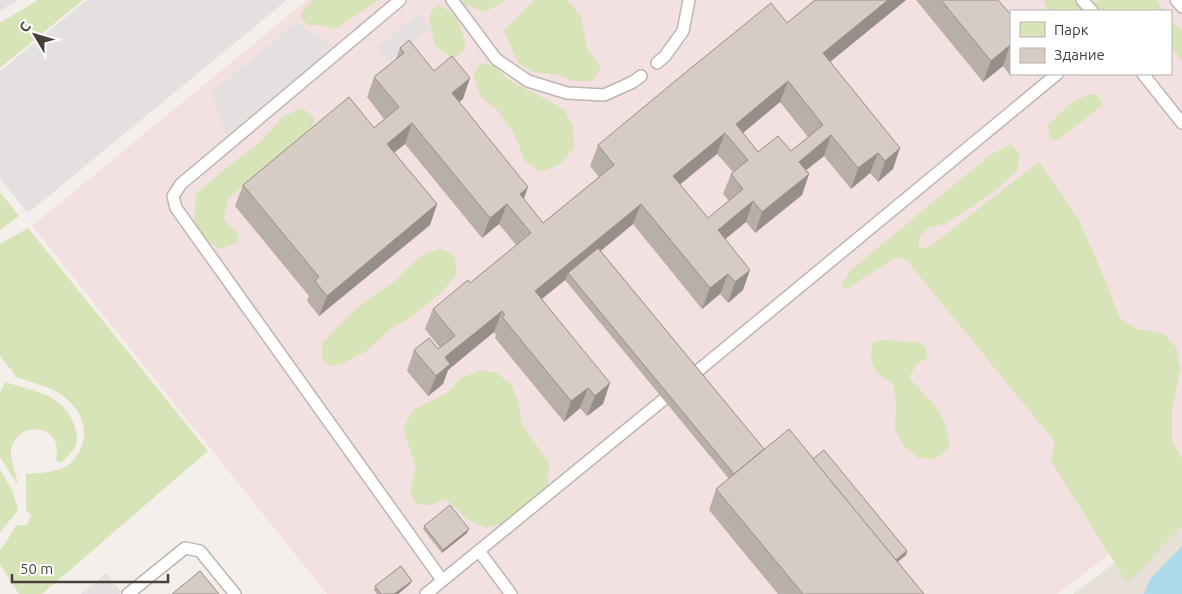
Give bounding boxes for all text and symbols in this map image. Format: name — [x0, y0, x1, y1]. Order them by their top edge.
north arrow — [10, 10, 60, 60]
legend — [1010, 10, 1172, 75]
text: С — [16, 19, 34, 35]
text: Парк — [1054, 21, 1089, 38]
text: Здание — [1054, 46, 1105, 63]
scale bar — [12, 552, 169, 584]
text: 50 m — [20, 560, 53, 577]

